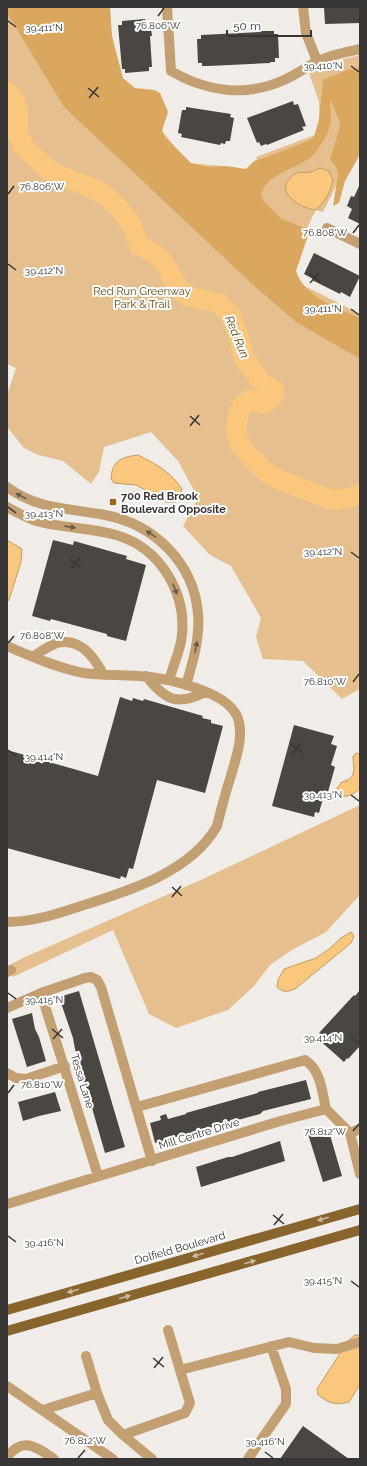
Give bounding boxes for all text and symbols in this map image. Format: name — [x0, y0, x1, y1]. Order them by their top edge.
scale bar — [227, 12, 311, 38]
text: 50 m — [233, 19, 261, 33]
text: 76.806°W — [136, 20, 181, 31]
text: 39.411°N — [25, 22, 63, 33]
text: 39.410°N — [303, 60, 343, 71]
text: 76.806°W — [20, 181, 65, 192]
text: 76.808°W — [303, 227, 348, 238]
text: 39.412°N — [25, 265, 63, 276]
park label: Red Run Greenway Park & Trail — [93, 285, 191, 311]
text: 39.411°N — [304, 303, 342, 314]
water label: Red Run — [222, 314, 252, 361]
place label: 700 Red Brook Boulevard Opposite — [121, 490, 226, 516]
one-way arrow — [15, 493, 26, 499]
marker: 700 Red Brook Boulevard Opposite — [108, 497, 118, 507]
text: 39.413°N — [25, 508, 63, 519]
one-way arrow — [64, 524, 76, 530]
one-way arrow — [146, 530, 156, 538]
text: 39.412°N — [304, 546, 342, 557]
one-way arrow — [173, 584, 179, 596]
text: 76.808°W — [20, 630, 65, 641]
one-way arrow — [193, 641, 199, 653]
text: 76.810°W — [304, 676, 347, 687]
text: 39.414°N — [25, 751, 63, 762]
text: 39.413°N — [304, 789, 342, 800]
text: 39.415°N — [25, 994, 63, 1005]
text: 39.414°N — [304, 1032, 342, 1043]
street label: Tessa Lane — [68, 1052, 97, 1111]
text: 76.810°W — [21, 1079, 64, 1090]
street label: Mill Centre Drive — [157, 1115, 241, 1152]
text: 76.812°W — [304, 1126, 346, 1137]
one-way arrow — [316, 1217, 329, 1223]
street label: Dolfield Boulevard — [133, 1229, 227, 1267]
text: 39.416°N — [24, 1237, 64, 1248]
one-way arrow — [191, 1252, 203, 1258]
one-way arrow — [245, 1259, 257, 1265]
text: 39.415°N — [304, 1275, 342, 1286]
one-way arrow — [66, 1288, 78, 1294]
one-way arrow — [120, 1294, 132, 1300]
text: 76.812°W — [64, 1435, 106, 1446]
text: 39.416°N — [245, 1436, 285, 1447]

